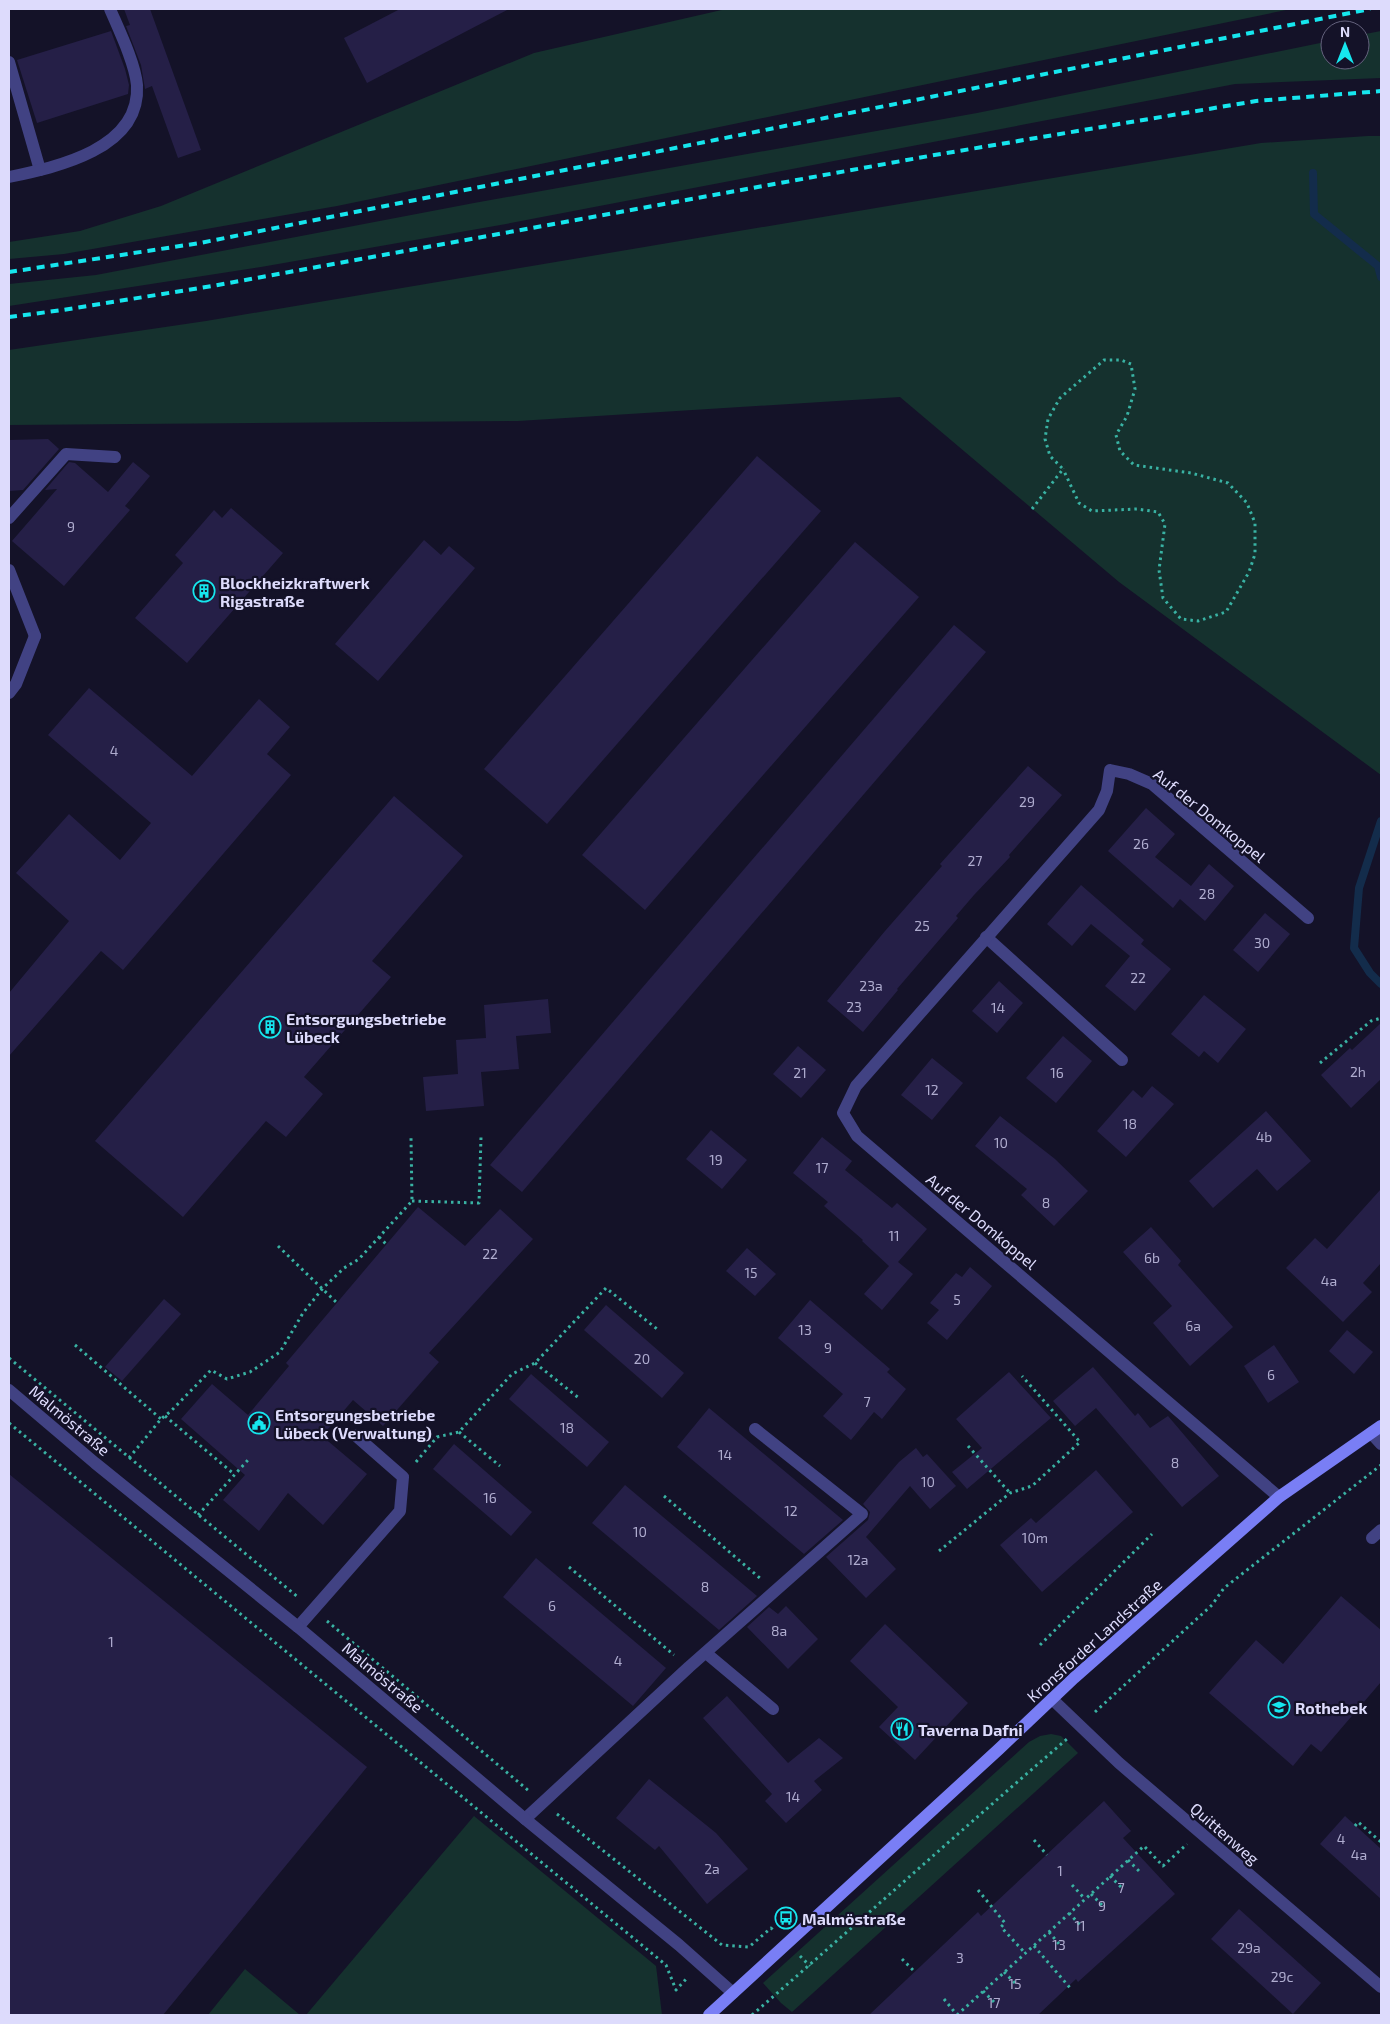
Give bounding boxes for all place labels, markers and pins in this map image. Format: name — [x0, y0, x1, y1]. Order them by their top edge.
place label: Blockheizkraftwerk Rigastraße — [220, 573, 370, 610]
building icon: Blockheizkraftwerk Rigastraße — [192, 579, 216, 603]
place label: Entsorgungsbetriebe Lübeck — [286, 1009, 446, 1046]
building icon: Entsorgungsbetriebe Lübeck — [258, 1015, 282, 1039]
place label: Entsorgungsbetriebe Lübeck (Verwaltung) — [275, 1405, 435, 1442]
public building icon: Entsorgungsbetriebe Lübeck (Verwaltung) — [247, 1411, 271, 1435]
school or university icon: Rothebek — [1267, 1695, 1291, 1719]
place label: Rothebek — [1295, 1698, 1367, 1717]
restaurant icon: Taverna Dafni — [890, 1717, 914, 1741]
place label: Taverna Dafni — [918, 1720, 1023, 1739]
bus stop icon: Malmöstraße — [774, 1906, 798, 1930]
place label: Malmöstraße — [802, 1909, 906, 1928]

